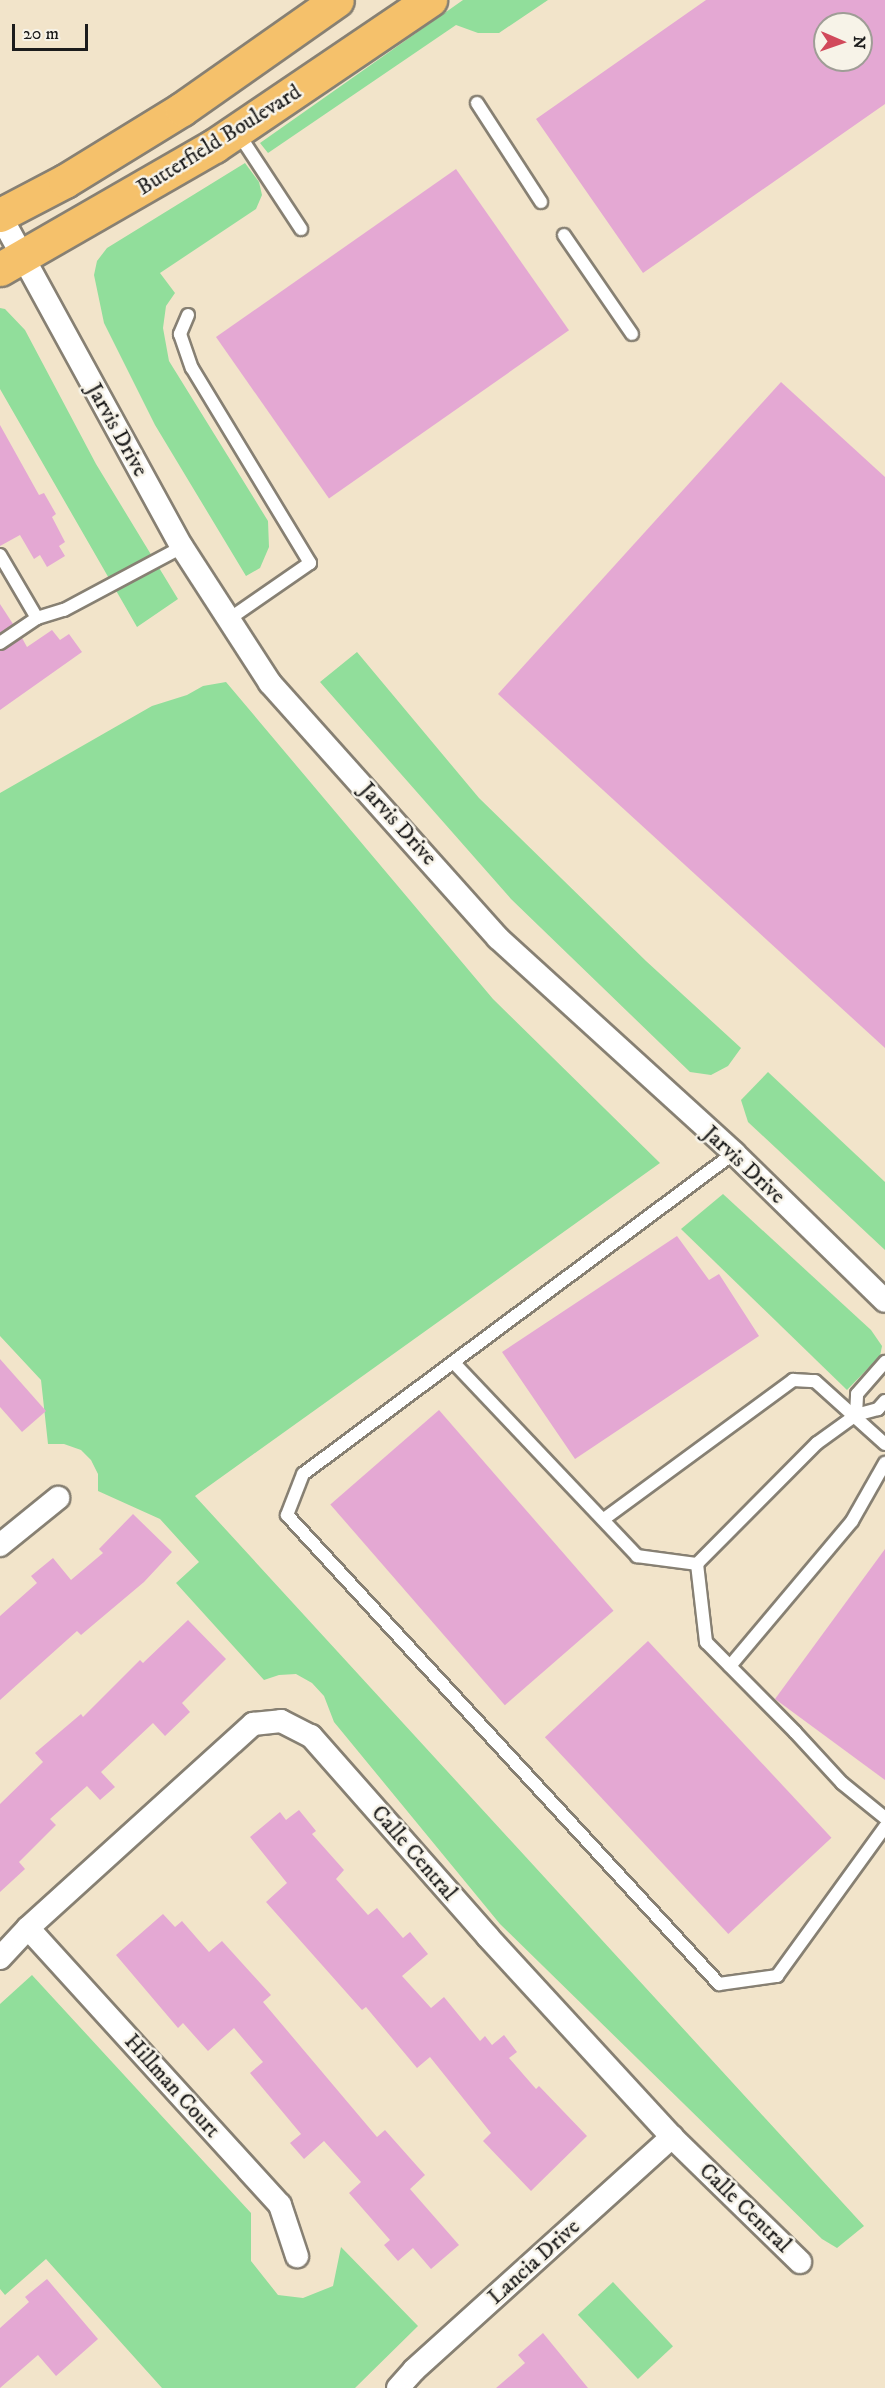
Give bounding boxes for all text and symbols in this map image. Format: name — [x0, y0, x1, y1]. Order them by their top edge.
scale bar — [15, 12, 92, 50]
north arrow — [813, 12, 873, 72]
text: 20 m — [23, 23, 59, 45]
text: N — [849, 36, 869, 49]
street label: Butterfield Boulevard — [132, 79, 306, 201]
street label: Jarvis Drive — [81, 379, 153, 481]
street label: Jarvis Drive — [354, 777, 442, 871]
street label: Jarvis Drive — [697, 1120, 791, 1210]
street label: Calle Central — [366, 1800, 462, 1906]
street label: Hillman Court — [118, 2029, 226, 2143]
street label: Calle Central — [694, 2158, 796, 2258]
street label: Lancia Drive — [483, 2214, 585, 2310]

